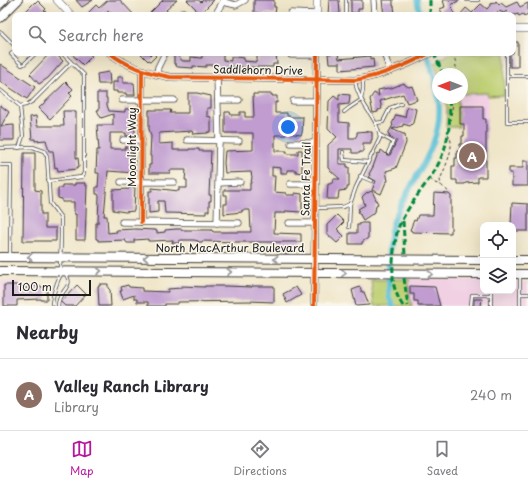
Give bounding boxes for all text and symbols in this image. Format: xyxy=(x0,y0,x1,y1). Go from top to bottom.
search box xyxy=(12,12,516,56)
icon: search xyxy=(26,23,48,45)
text: Search here xyxy=(58,23,144,46)
street label: Saddlehorn Drive xyxy=(213,60,303,79)
north arrow xyxy=(432,68,468,104)
street label: Moonlight Way xyxy=(123,107,140,187)
your location xyxy=(278,117,298,137)
pin: A xyxy=(459,141,485,171)
street label: Santa Fe Trail xyxy=(296,142,315,216)
map controls xyxy=(480,222,516,294)
button: locate xyxy=(480,222,516,258)
street label: North MacArthur Boulevard xyxy=(155,239,305,256)
one-way arrow xyxy=(27,253,33,261)
one-way arrow xyxy=(143,254,149,262)
one-way arrow xyxy=(273,255,279,263)
button: layers xyxy=(480,258,516,294)
one-way arrow xyxy=(96,267,102,275)
one-way arrow xyxy=(226,268,232,276)
one-way arrow xyxy=(341,269,347,277)
one-way arrow xyxy=(427,270,433,278)
scale bar xyxy=(12,278,91,297)
text: 100 m xyxy=(18,278,52,295)
text: Nearby xyxy=(16,319,78,345)
text: Valley Ranch Library xyxy=(54,374,209,397)
text: A xyxy=(24,385,34,404)
text: 240 m xyxy=(470,385,512,404)
text: Library xyxy=(54,397,99,416)
tab: Map xyxy=(70,438,93,479)
tab: Directions xyxy=(233,438,287,479)
tab: Saved xyxy=(427,438,458,479)

